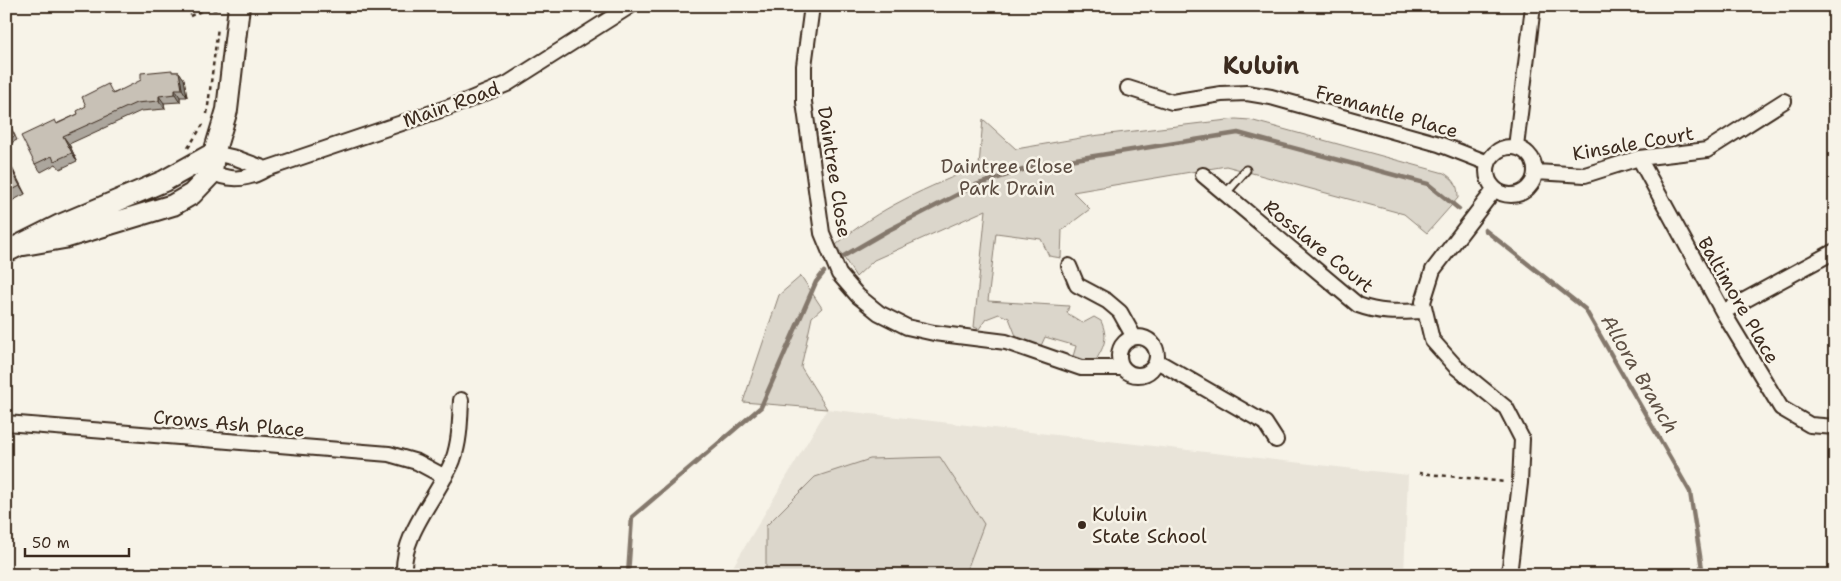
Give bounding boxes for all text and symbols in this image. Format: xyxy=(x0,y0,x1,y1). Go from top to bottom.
district label: Kuluin xyxy=(1223,50,1299,82)
street label: Main Road xyxy=(399,75,503,133)
street label: Fremantle Place xyxy=(1313,79,1461,144)
street label: Daintree Close xyxy=(812,105,857,239)
street label: Kinsale Court xyxy=(1571,121,1696,166)
park label: Daintree Close Park Drain xyxy=(941,154,1073,201)
street label: Rosslare Court xyxy=(1259,194,1379,298)
street label: Baltimore Place xyxy=(1692,232,1785,368)
water label: Allora Branch xyxy=(1595,310,1685,438)
street label: Crows Ash Place xyxy=(152,404,306,443)
place label: Kuluin State School xyxy=(1092,502,1207,549)
marker: Kuluin State School xyxy=(1076,519,1088,531)
scale bar xyxy=(25,526,129,558)
text: 50 m xyxy=(32,533,70,553)

